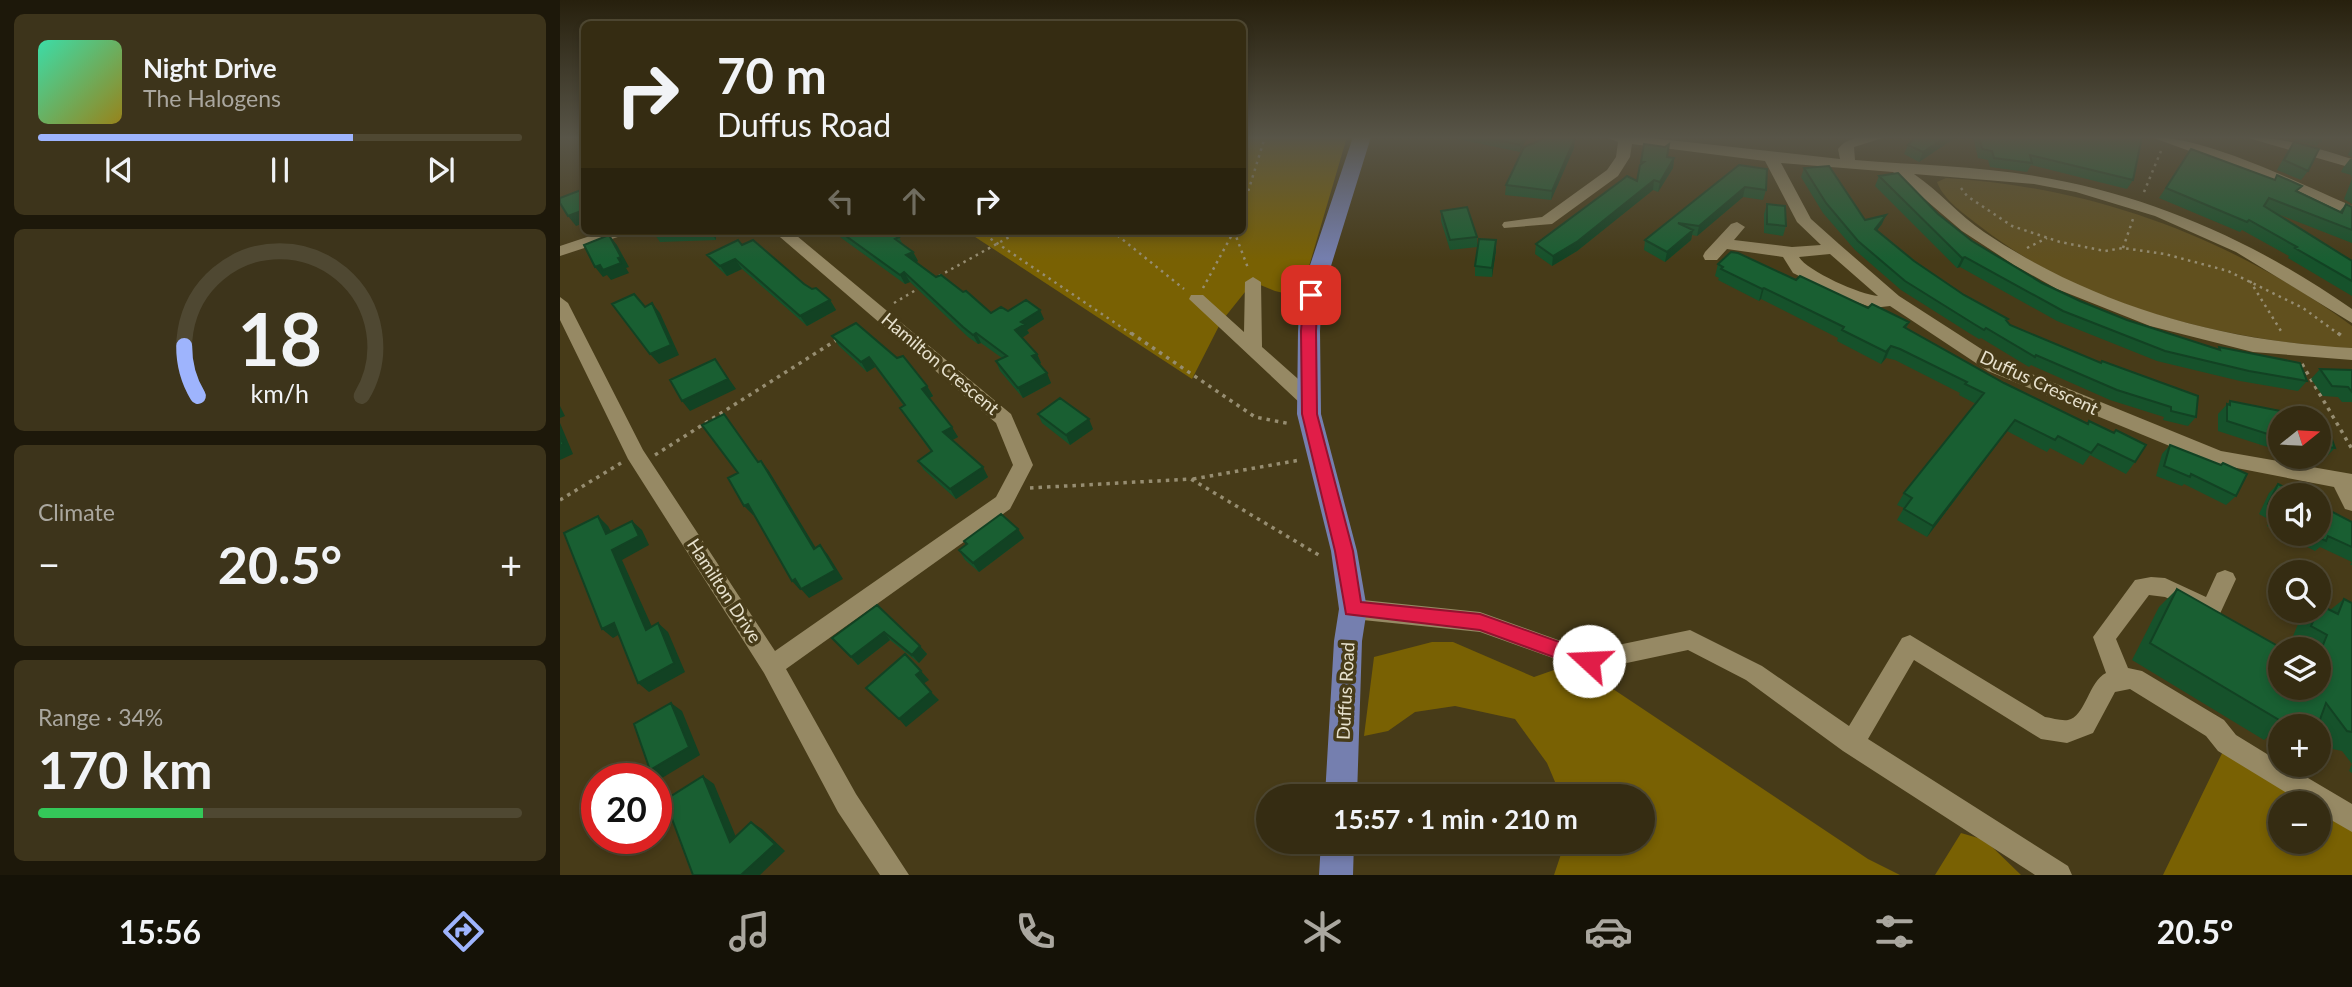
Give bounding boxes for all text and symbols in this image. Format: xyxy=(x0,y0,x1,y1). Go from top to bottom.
text: 70 m xyxy=(717,46,827,104)
icon: right xyxy=(602,49,693,140)
text: Night Drive xyxy=(143,52,277,84)
text: The Halogens xyxy=(143,84,281,112)
text: Duffus Road xyxy=(717,105,891,144)
icon: previous xyxy=(100,151,138,189)
icon: pause xyxy=(261,151,299,189)
icon: next xyxy=(422,151,460,189)
icon: left xyxy=(822,182,860,220)
icon: ahead xyxy=(895,182,933,220)
icon: right xyxy=(968,182,1006,220)
pin xyxy=(1281,265,1341,325)
icon: arrive xyxy=(1292,276,1330,314)
text: 18 xyxy=(238,294,322,382)
street label: Hamilton Crescent xyxy=(877,308,1004,419)
street label: Duffus Crescent xyxy=(1977,345,2102,419)
text: km/h xyxy=(251,378,309,408)
north arrow xyxy=(2268,406,2331,469)
map controls xyxy=(2268,406,2331,854)
button: sound xyxy=(2268,483,2331,546)
text: Climate xyxy=(38,498,115,526)
text: 20.5° xyxy=(218,533,342,595)
street label: Hamilton Drive xyxy=(683,534,767,647)
text: − xyxy=(38,541,60,587)
text: + xyxy=(500,541,522,587)
button: search xyxy=(2268,560,2331,623)
position arrow xyxy=(1552,624,1626,698)
button: layers xyxy=(2268,637,2331,700)
street label: Duffus Road xyxy=(1331,641,1359,740)
text: Range · 34% xyxy=(38,703,163,731)
button: + xyxy=(2268,714,2331,777)
text: 170 km xyxy=(38,738,212,800)
speed limit sign: 20 xyxy=(581,763,672,854)
button: − xyxy=(2268,791,2331,854)
text: 15:57 · 1 min · 210 m xyxy=(1333,803,1578,835)
icon: directions xyxy=(439,907,488,956)
icon: music xyxy=(725,907,774,956)
icon: phone xyxy=(1011,907,1060,956)
icon: climate xyxy=(1298,907,1347,956)
icon: car xyxy=(1584,907,1633,956)
icon: filters xyxy=(1870,907,1919,956)
text: 15:56 xyxy=(119,912,201,951)
text: 20.5° xyxy=(2157,912,2233,951)

